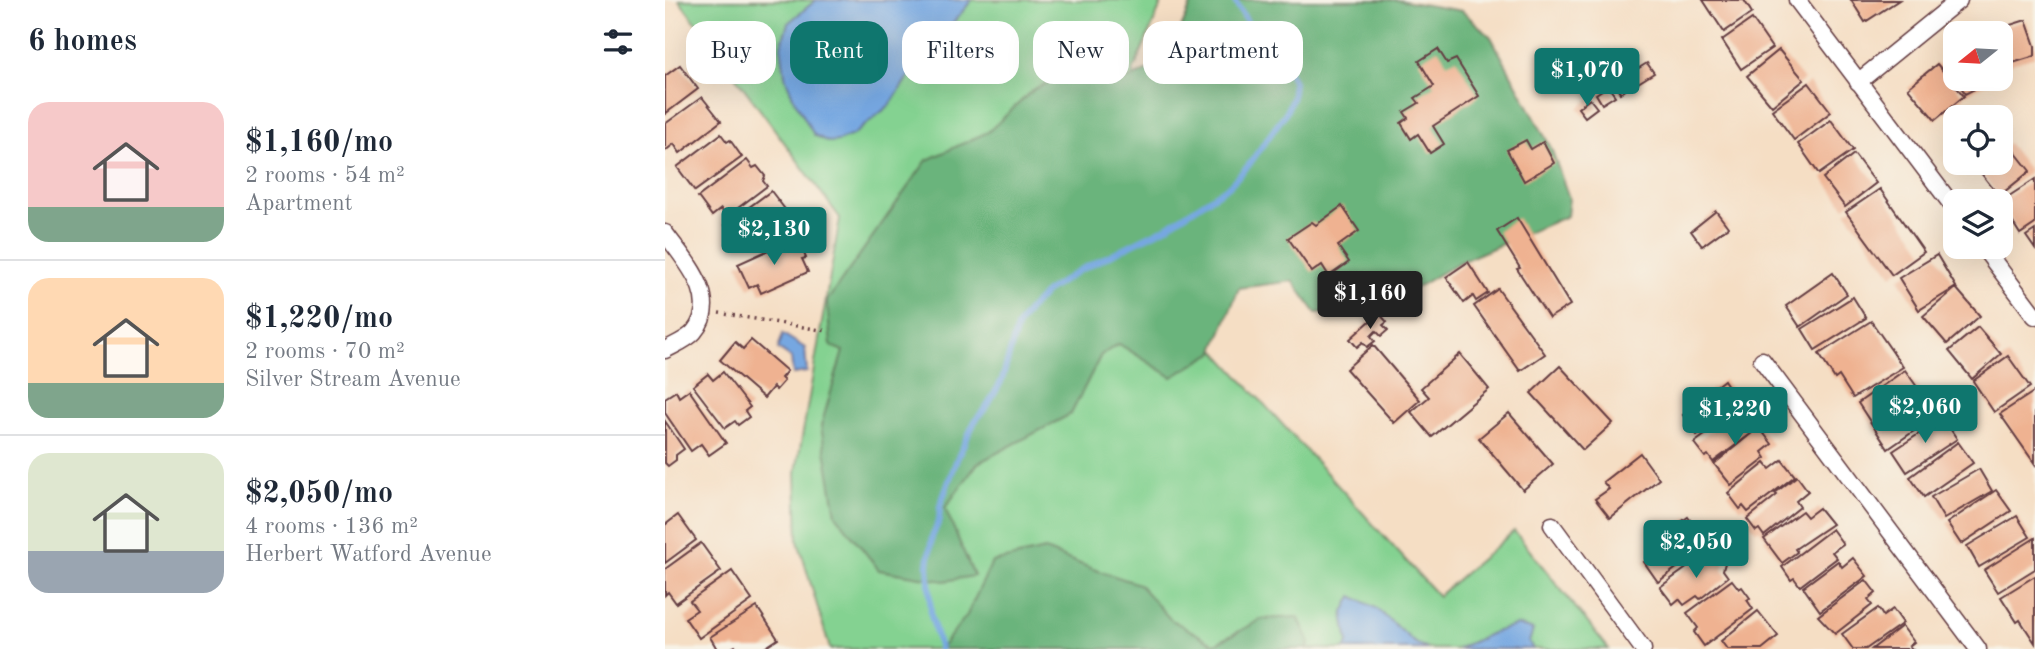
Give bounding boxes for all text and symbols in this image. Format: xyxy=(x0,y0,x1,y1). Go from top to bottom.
chip: Buy xyxy=(686,21,776,84)
chip: Rent xyxy=(790,21,888,84)
chip: Filters xyxy=(902,21,1019,84)
chip: New xyxy=(1033,21,1129,84)
chip: Apartment xyxy=(1143,21,1303,84)
north arrow xyxy=(1943,21,2013,91)
map controls xyxy=(1943,21,2013,259)
icon: filters xyxy=(599,23,637,61)
text: 6 homes xyxy=(28,27,137,57)
pin: $1,070 xyxy=(1530,48,1644,108)
text: $1,070 xyxy=(1550,59,1624,82)
button: locate xyxy=(1943,105,2013,175)
text: $1,160/mo xyxy=(245,128,393,158)
icon: home xyxy=(84,130,168,214)
text: 2 rooms · 54 m² xyxy=(245,164,405,187)
button: layers xyxy=(1943,189,2013,259)
text: Apartment xyxy=(245,192,353,215)
pin: $2,130 xyxy=(717,208,831,267)
text: $2,130 xyxy=(737,218,811,241)
pin: $1,160 xyxy=(1313,272,1427,331)
text: $1,160 xyxy=(1333,282,1407,305)
text: $1,220/mo xyxy=(245,304,393,334)
icon: home xyxy=(84,306,168,390)
text: 2 rooms · 70 m² xyxy=(245,340,405,363)
text: Silver Stream Avenue xyxy=(245,368,461,391)
pin: $2,060 xyxy=(1868,386,1982,445)
pin: $1,220 xyxy=(1678,388,1792,447)
text: $2,060 xyxy=(1888,396,1962,419)
text: $1,220 xyxy=(1698,398,1772,421)
text: $2,050/mo xyxy=(245,479,393,509)
icon: home xyxy=(84,481,168,565)
text: 4 rooms · 136 m² xyxy=(245,515,418,538)
pin: $2,050 xyxy=(1639,520,1753,580)
text: $2,050 xyxy=(1659,531,1733,554)
text: Herbert Watford Avenue xyxy=(245,543,491,566)

